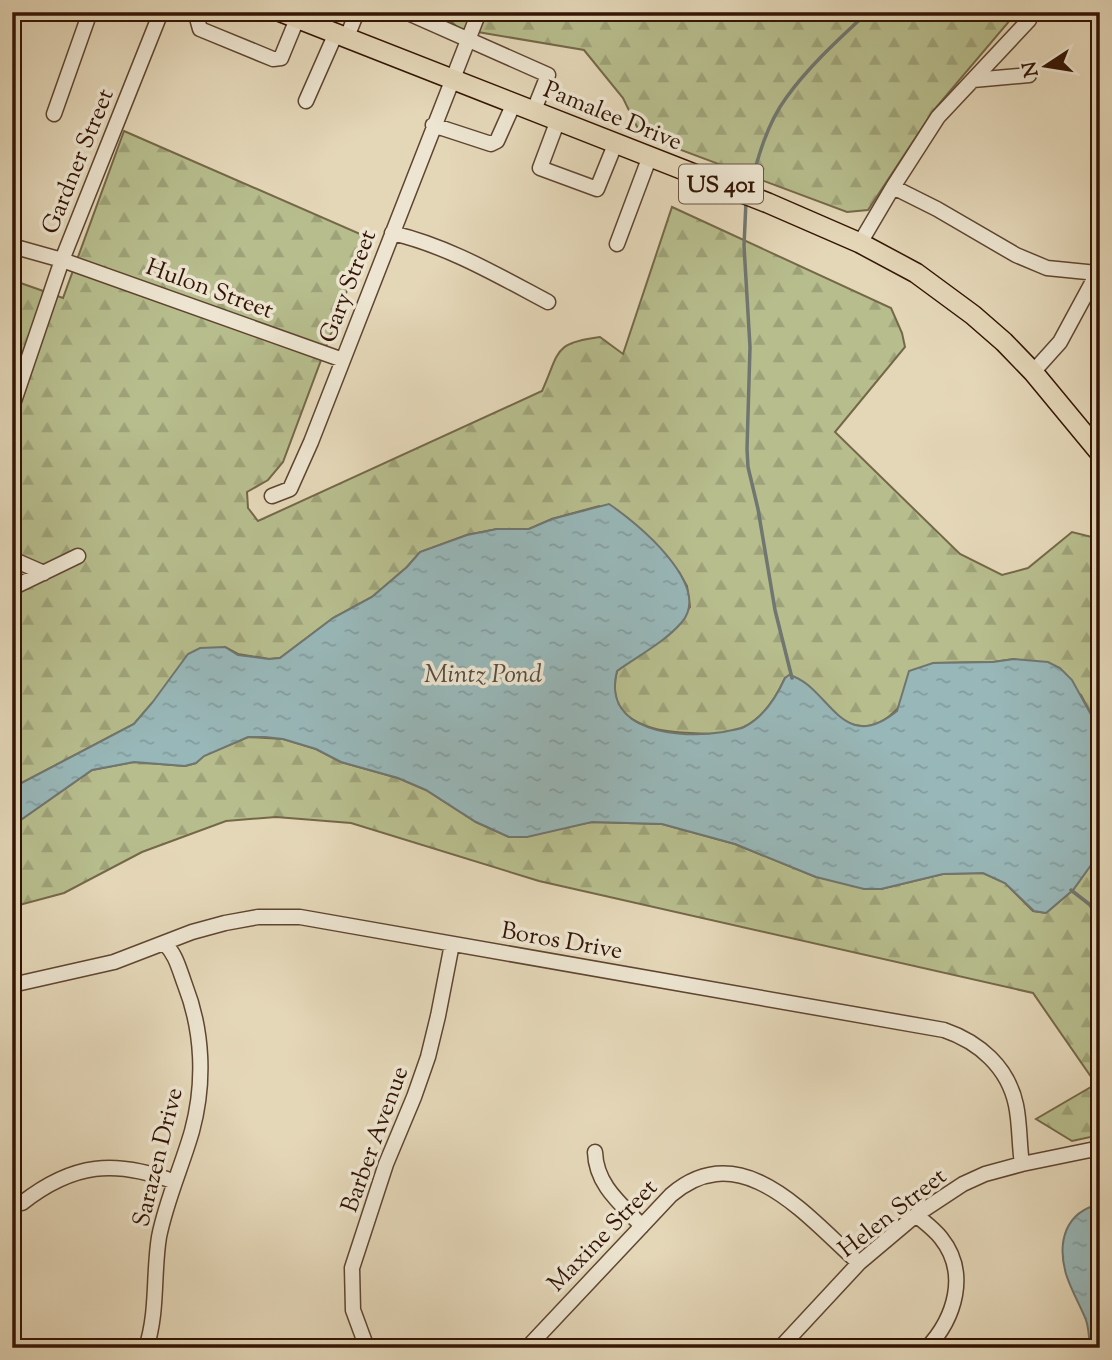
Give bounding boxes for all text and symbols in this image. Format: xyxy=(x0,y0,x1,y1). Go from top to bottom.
north arrow xyxy=(1010,32,1080,102)
text: N xyxy=(1017,59,1047,79)
street label: Pamalee Drive xyxy=(538,74,687,160)
street label: Gardner Street xyxy=(34,84,123,240)
road number: US 401 xyxy=(679,164,763,204)
street label: Gary Street xyxy=(312,225,386,348)
street label: Hulon Street xyxy=(141,251,278,329)
water label: Mintz Pond xyxy=(424,657,542,694)
street label: Boros Drive xyxy=(498,915,625,969)
street label: Barber Avenue xyxy=(334,1062,418,1217)
street label: Sarazen Drive xyxy=(125,1084,193,1231)
street label: Helen Street xyxy=(832,1160,955,1267)
street label: Maxine Street xyxy=(541,1172,666,1300)

